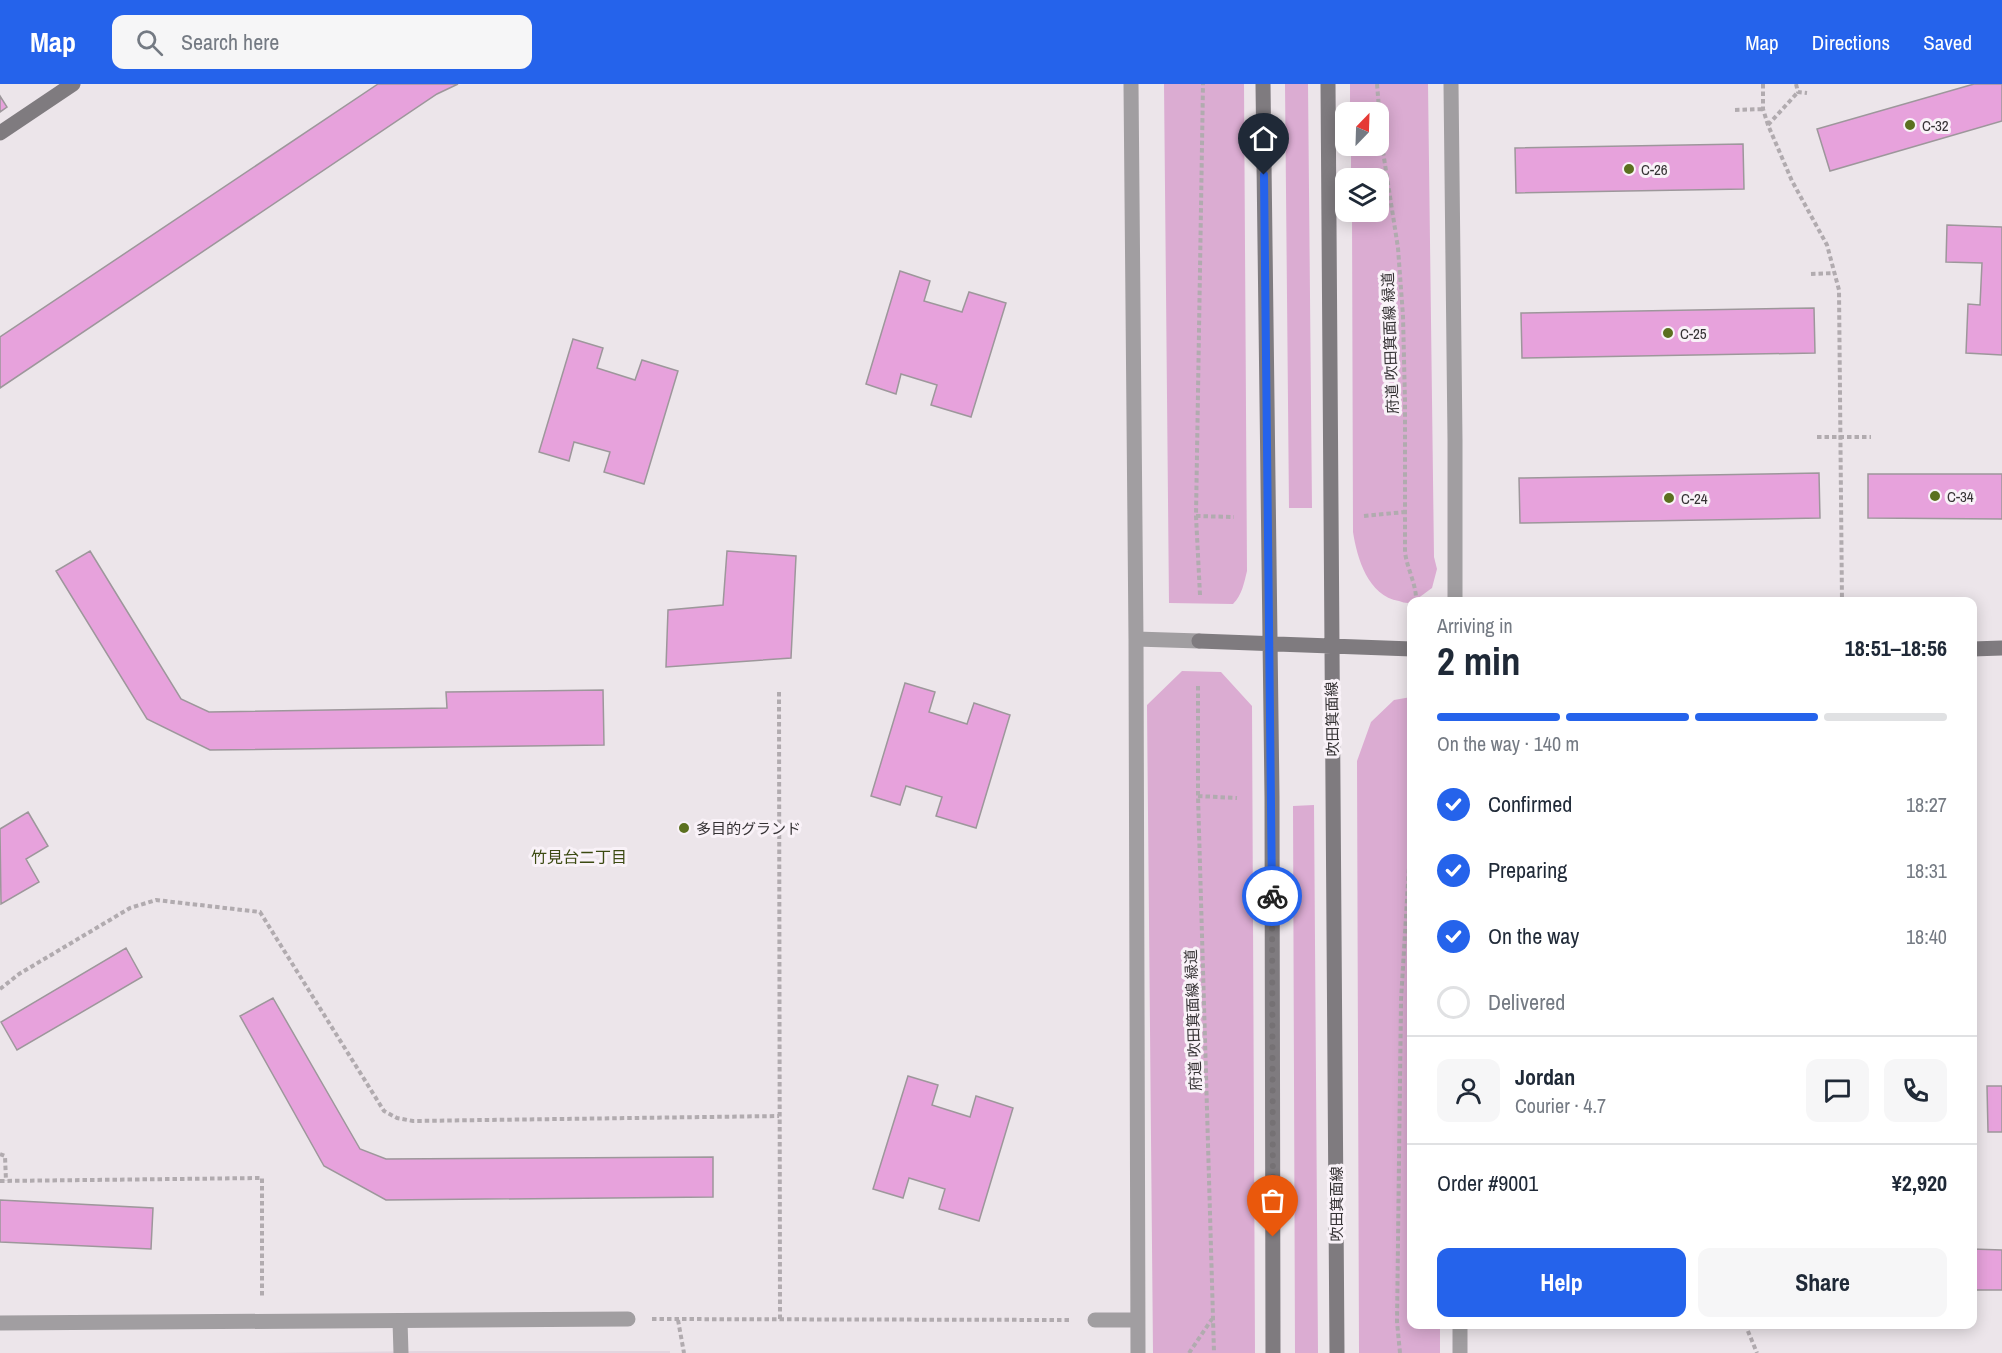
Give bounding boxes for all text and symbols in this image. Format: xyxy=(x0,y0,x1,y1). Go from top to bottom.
search box xyxy=(112,15,532,69)
text: Map xyxy=(30,23,76,61)
icon: search xyxy=(133,26,166,59)
text: Search here xyxy=(181,27,279,57)
text: Map xyxy=(1745,28,1779,57)
text: Directions xyxy=(1812,28,1890,57)
text: Saved xyxy=(1923,28,1972,57)
north arrow xyxy=(1335,102,1389,156)
map controls xyxy=(1335,102,1389,222)
pin xyxy=(1238,113,1289,175)
place label: C-32 xyxy=(1922,115,1949,136)
marker: C-32 xyxy=(1903,118,1917,132)
icon: home xyxy=(1247,122,1280,155)
place label: C-26 xyxy=(1641,159,1668,180)
marker: C-26 xyxy=(1622,162,1636,176)
button: layers xyxy=(1335,168,1389,222)
street label: 府道 吹田箕面線 緑道 xyxy=(1377,272,1403,414)
place label: C-25 xyxy=(1680,323,1707,344)
marker: C-25 xyxy=(1661,326,1675,340)
place label: C-34 xyxy=(1947,486,1974,507)
place label: C-24 xyxy=(1681,488,1708,509)
marker: C-34 xyxy=(1928,489,1942,503)
marker: C-24 xyxy=(1662,491,1676,505)
text: Arriving in xyxy=(1437,612,1513,639)
text: 18:51–18:56 xyxy=(1845,633,1947,663)
text: 2 min xyxy=(1437,635,1521,687)
street label: 吹田箕面線 xyxy=(1321,681,1343,757)
text: On the way · 140 m xyxy=(1437,730,1579,757)
icon: check xyxy=(1437,788,1470,821)
text: Confirmed xyxy=(1488,789,1572,819)
text: 18:27 xyxy=(1906,791,1947,818)
place label: 多目的グランド xyxy=(696,818,801,839)
marker: 多目的グランド xyxy=(677,821,691,835)
district label: 竹見台二丁目 xyxy=(531,846,627,868)
icon: check xyxy=(1437,854,1470,887)
text: Preparing xyxy=(1488,855,1567,885)
text: 18:31 xyxy=(1906,857,1947,884)
courier xyxy=(1242,866,1302,926)
icon: bike xyxy=(1256,880,1289,913)
icon: check xyxy=(1437,920,1470,953)
text: On the way xyxy=(1488,921,1579,951)
text: 18:40 xyxy=(1906,923,1947,950)
street label: 府道 吹田箕面線 緑道 xyxy=(1180,949,1206,1091)
text: Delivered xyxy=(1488,987,1565,1017)
button: person xyxy=(1437,1059,1500,1122)
button: chat xyxy=(1806,1059,1869,1122)
button: phone xyxy=(1884,1059,1947,1122)
text: Jordan xyxy=(1515,1062,1575,1092)
text: Courier · 4.7 xyxy=(1515,1092,1606,1119)
street label: 吹田箕面線 xyxy=(1326,1166,1347,1242)
text: Order #9001 xyxy=(1437,1168,1538,1198)
text: ¥2,920 xyxy=(1892,1168,1947,1198)
pin xyxy=(1247,1175,1298,1237)
icon: bag xyxy=(1256,1184,1289,1217)
button: Help xyxy=(1437,1248,1686,1317)
button: Share xyxy=(1698,1248,1947,1317)

